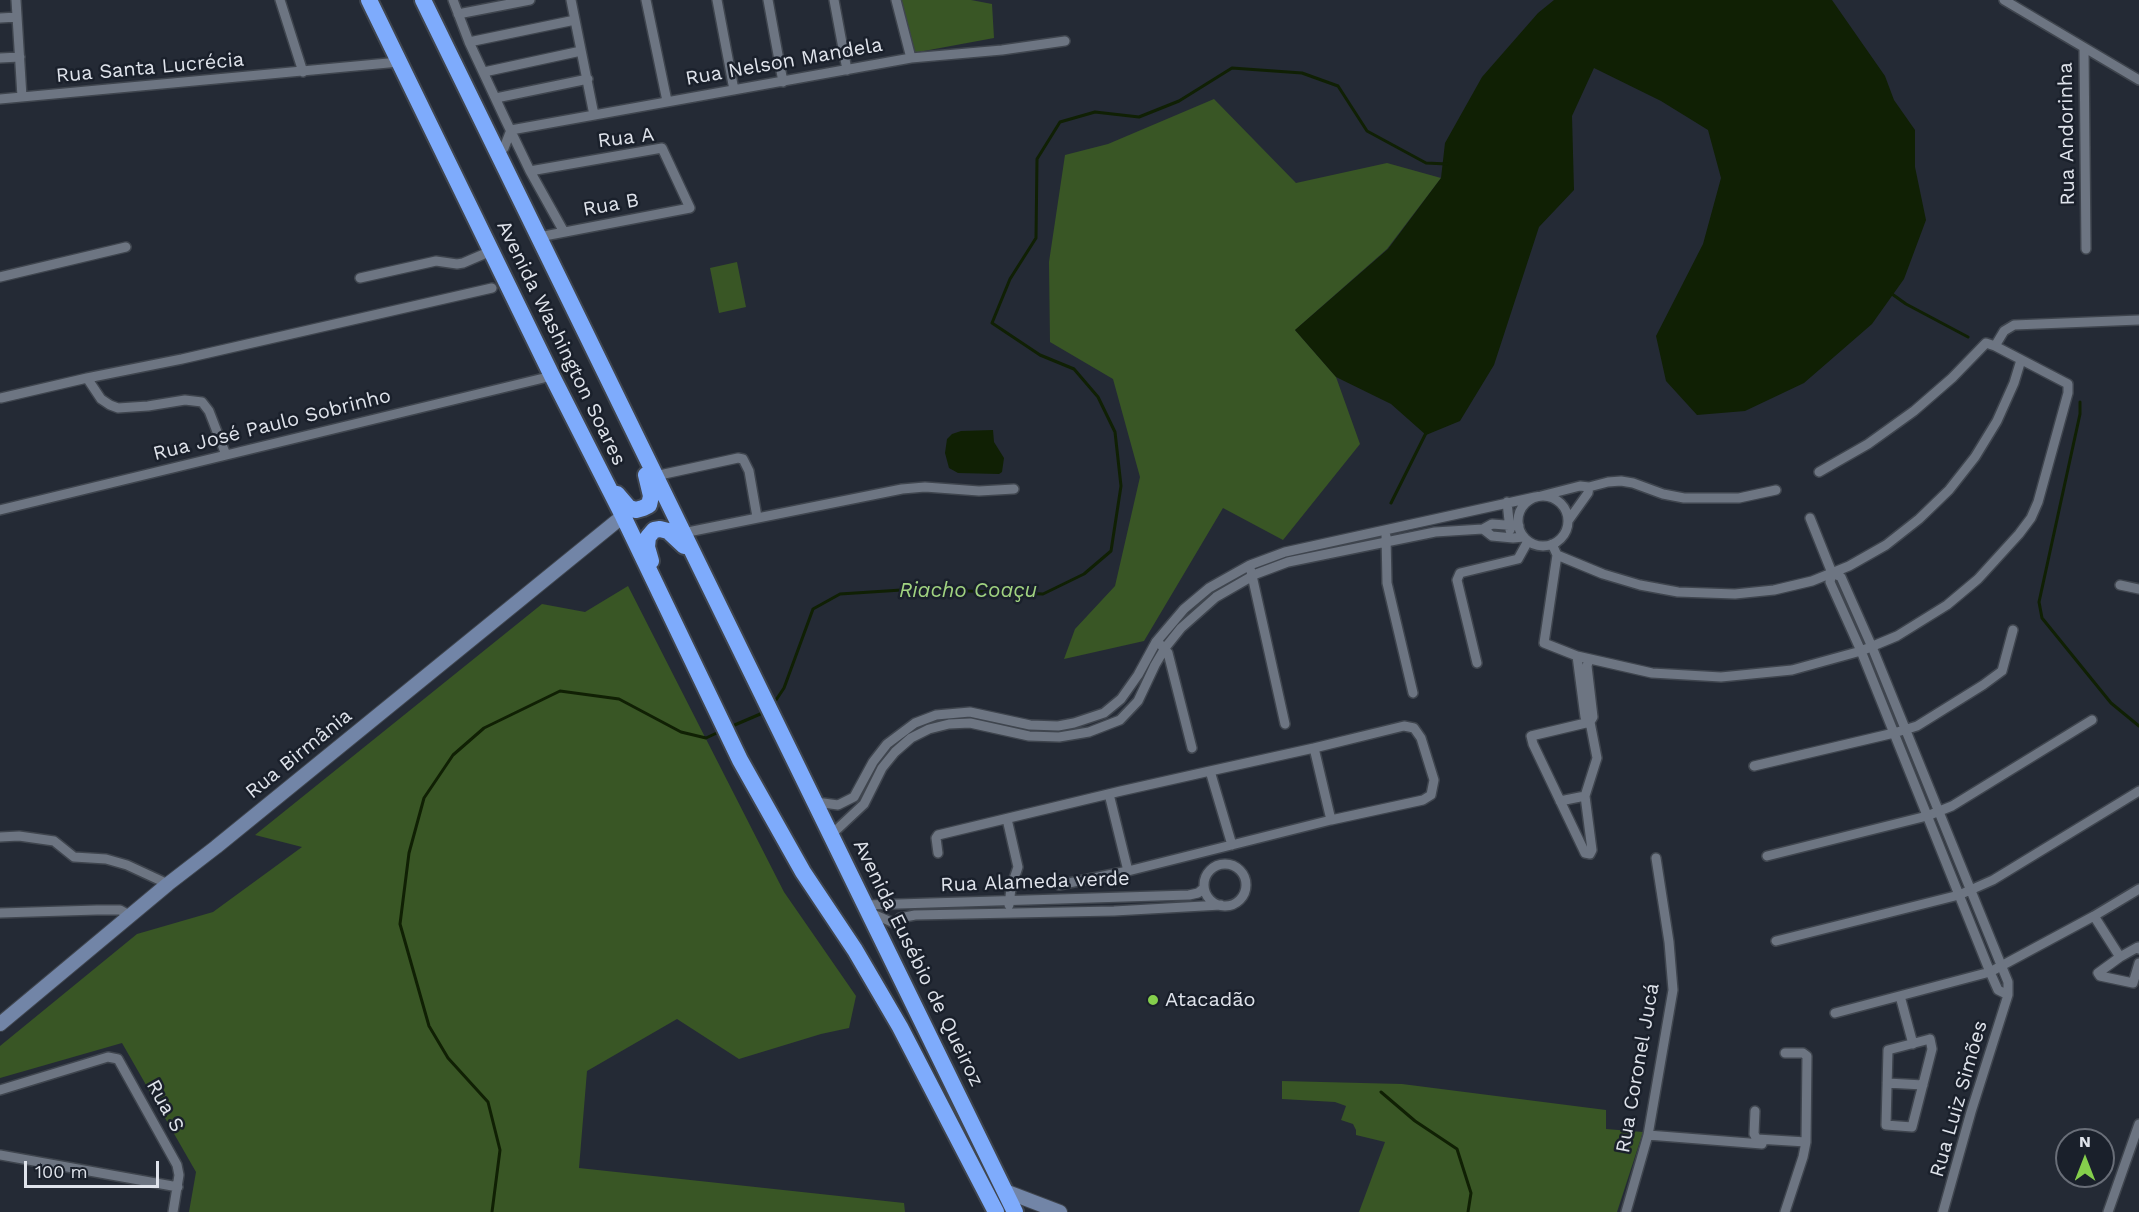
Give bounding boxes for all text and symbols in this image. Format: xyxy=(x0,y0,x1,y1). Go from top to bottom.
street label: Rua Nelson Mandela xyxy=(684,33,884,91)
street label: Rua Santa Lucrécia xyxy=(55,48,245,88)
street label: Rua Andorinha xyxy=(2054,62,2080,206)
street label: Rua A xyxy=(596,123,656,153)
street label: Rua B xyxy=(581,188,641,222)
street label: Avenida Washington Soares xyxy=(491,217,631,469)
street label: Rua José Paulo Sobrinho xyxy=(151,384,393,466)
water label: Riacho Coaçu xyxy=(899,578,1037,604)
street label: Rua Birmânia xyxy=(241,704,357,804)
street label: Avenida Eusébio de Queiroz xyxy=(848,836,988,1090)
street label: Rua Alameda verde xyxy=(940,867,1130,897)
street label: Rua Coronel Jucá xyxy=(1611,981,1665,1155)
place label: Atacadão xyxy=(1165,988,1256,1012)
marker: Atacadão xyxy=(1146,993,1160,1007)
street label: Rua Luiz Simões xyxy=(1925,1018,1993,1180)
street label: Rua S xyxy=(141,1076,189,1136)
north arrow xyxy=(2055,1128,2115,1188)
text: N xyxy=(2079,1132,2091,1151)
scale bar xyxy=(27,1149,162,1187)
text: 100 m xyxy=(35,1161,88,1182)

